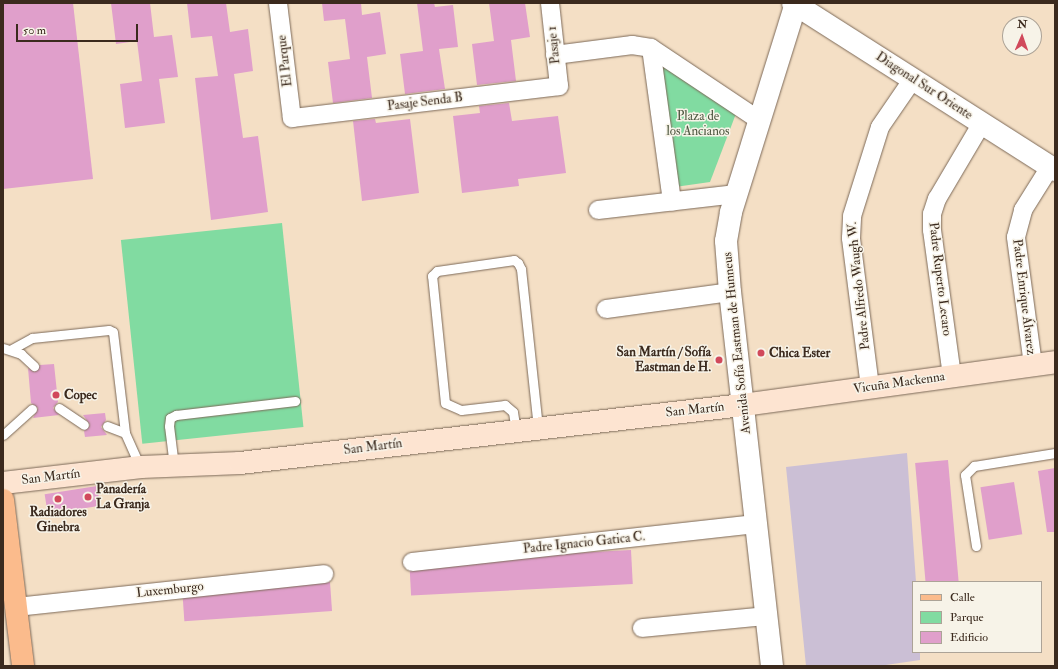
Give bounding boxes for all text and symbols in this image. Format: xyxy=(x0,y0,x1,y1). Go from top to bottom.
scale bar xyxy=(18,16,140,42)
north arrow xyxy=(1002,16,1042,56)
text: N xyxy=(1017,18,1028,31)
text: 50 m xyxy=(23,23,46,38)
street label: Pasaje 1 xyxy=(544,25,564,65)
street label: El Parque xyxy=(274,34,296,88)
street label: Diagonal Sur Oriente xyxy=(873,49,975,123)
street label: Pasaje Senda B xyxy=(386,90,464,114)
park label: Plaza de los Ancianos xyxy=(666,109,730,140)
street label: Padre Alfredo Waugh W. xyxy=(845,221,873,351)
street label: Padre Ruperto Lecaro xyxy=(925,221,955,337)
street label: Padre Enrique Álvarez xyxy=(1009,238,1039,356)
street label: Avenida Sofía Eastman de Hunneus xyxy=(720,251,754,435)
place label: San Martín / Sofía Eastman de H. xyxy=(617,345,711,376)
place label: Chica Ester xyxy=(769,345,830,361)
marker: Chica Ester xyxy=(756,348,766,358)
marker: San Martín / Sofía Eastman de H. xyxy=(714,355,724,365)
street label: Vicuña Mackenna xyxy=(852,369,946,397)
place label: Copec xyxy=(64,387,97,403)
marker: Copec xyxy=(51,390,61,400)
street label: San Martín xyxy=(665,399,725,421)
street label: San Martín xyxy=(343,436,403,458)
street label: San Martín xyxy=(21,466,81,488)
place label: Panadería La Granja xyxy=(96,482,150,513)
marker: Panadería La Granja xyxy=(83,492,93,502)
marker: Radiadores Ginebra xyxy=(53,494,63,504)
place label: Radiadores Ginebra xyxy=(29,505,87,536)
street label: Padre Ignacio Gatica C. xyxy=(522,529,646,557)
street label: Luxemburgo xyxy=(135,579,205,601)
legend xyxy=(912,581,1042,653)
text: Calle xyxy=(950,590,975,605)
text: Parque xyxy=(950,610,984,625)
text: Edificio xyxy=(950,630,988,645)

